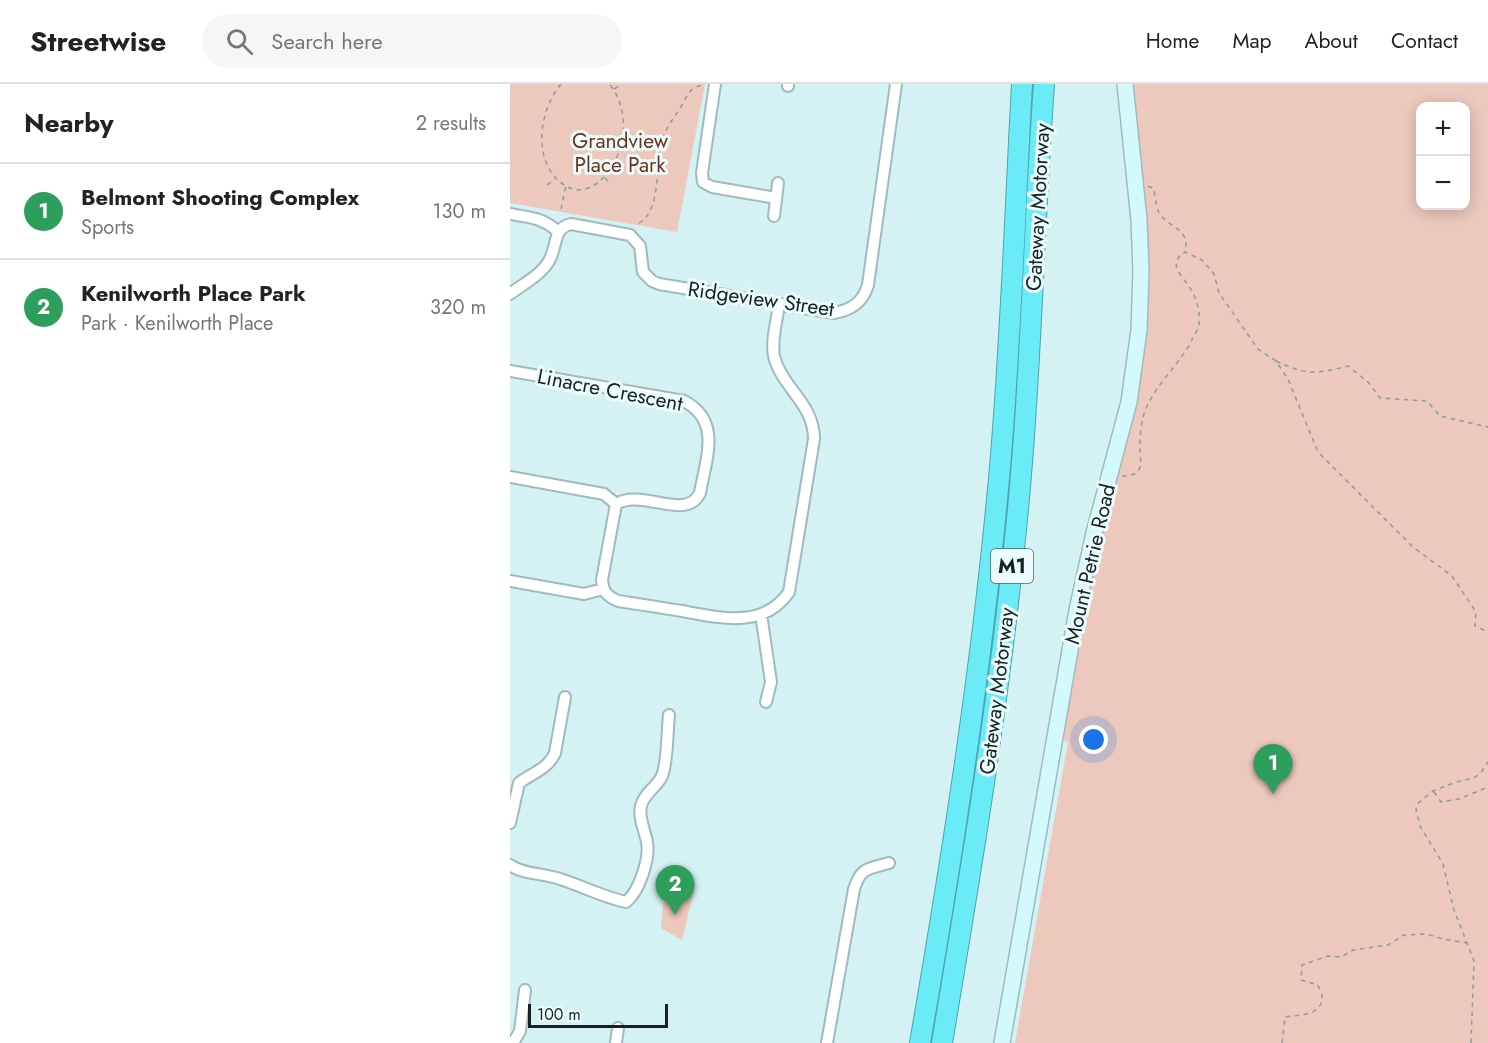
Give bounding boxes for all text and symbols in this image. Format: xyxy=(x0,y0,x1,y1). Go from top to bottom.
search box xyxy=(202,14,622,68)
text: Streetwise xyxy=(30,21,166,62)
icon: search xyxy=(223,25,256,58)
text: Search here xyxy=(271,25,383,57)
text: Home xyxy=(1146,26,1199,56)
text: Map xyxy=(1232,26,1272,56)
text: About xyxy=(1305,26,1358,56)
text: Contact xyxy=(1391,26,1458,56)
map controls xyxy=(1416,102,1470,210)
button: + xyxy=(1416,102,1470,156)
text: Nearby xyxy=(24,104,113,142)
text: 2 results xyxy=(416,109,486,138)
street label: Gateway Motorway xyxy=(1019,122,1057,292)
park label: Grandview Place Park xyxy=(572,126,669,180)
button: − xyxy=(1416,156,1470,210)
text: Belmont Shooting Complex xyxy=(81,181,359,213)
text: 1 xyxy=(38,197,49,226)
text: 130 m xyxy=(432,197,486,226)
text: Sports xyxy=(81,213,134,242)
street label: Ridgeview Street xyxy=(686,274,836,324)
text: Kenilworth Place Park xyxy=(81,277,306,309)
text: 2 xyxy=(37,293,50,322)
text: 320 m xyxy=(430,293,486,322)
text: Park · Kenilworth Place xyxy=(81,309,273,338)
street label: Linacre Crescent xyxy=(535,361,685,419)
street label: Mount Petrie Road xyxy=(1057,481,1123,647)
road number: M1 xyxy=(991,549,1033,583)
street label: Gateway Motorway xyxy=(972,605,1022,776)
your location xyxy=(1079,725,1108,754)
pin: 1 xyxy=(1254,744,1293,794)
pin: 2 xyxy=(656,866,694,915)
scale bar xyxy=(528,1001,668,1028)
text: 100 m xyxy=(537,1003,581,1026)

